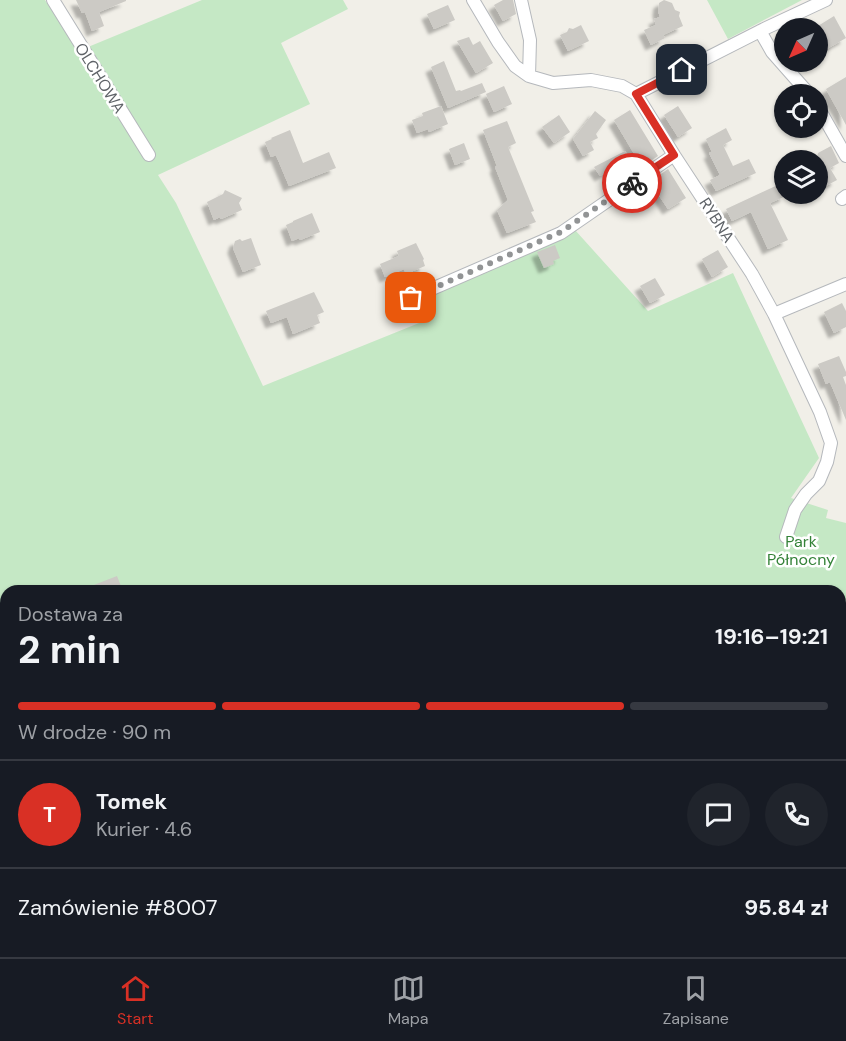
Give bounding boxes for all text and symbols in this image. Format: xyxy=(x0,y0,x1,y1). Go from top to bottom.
north arrow xyxy=(774,18,828,72)
map controls xyxy=(774,18,828,204)
street label: OLCHOWA xyxy=(70,39,130,117)
pin xyxy=(656,44,707,95)
icon: home xyxy=(665,53,698,86)
button: locate xyxy=(774,84,828,138)
button: layers xyxy=(774,150,828,204)
courier xyxy=(602,153,662,213)
icon: bike xyxy=(616,167,649,200)
street label: RYBNA xyxy=(695,193,740,247)
pin xyxy=(385,272,436,323)
icon: bag xyxy=(394,281,427,314)
park label: Park Północny xyxy=(767,531,835,570)
text: Dostawa za xyxy=(18,601,123,627)
text: 19:16–19:21 xyxy=(715,622,828,651)
text: 2 min xyxy=(18,624,121,675)
text: W drodze · 90 m xyxy=(18,719,171,745)
button: chat xyxy=(687,783,750,846)
button: phone xyxy=(765,783,828,846)
text: Tomek xyxy=(96,787,167,816)
text: T xyxy=(43,800,56,829)
text: Kurier · 4.6 xyxy=(96,816,192,842)
text: Zamówienie #8007 xyxy=(18,893,218,922)
text: 95.84 zł xyxy=(744,893,828,922)
tab: Start xyxy=(117,972,154,1029)
tab: Mapa xyxy=(388,972,429,1029)
tab: Zapisane xyxy=(663,972,729,1029)

